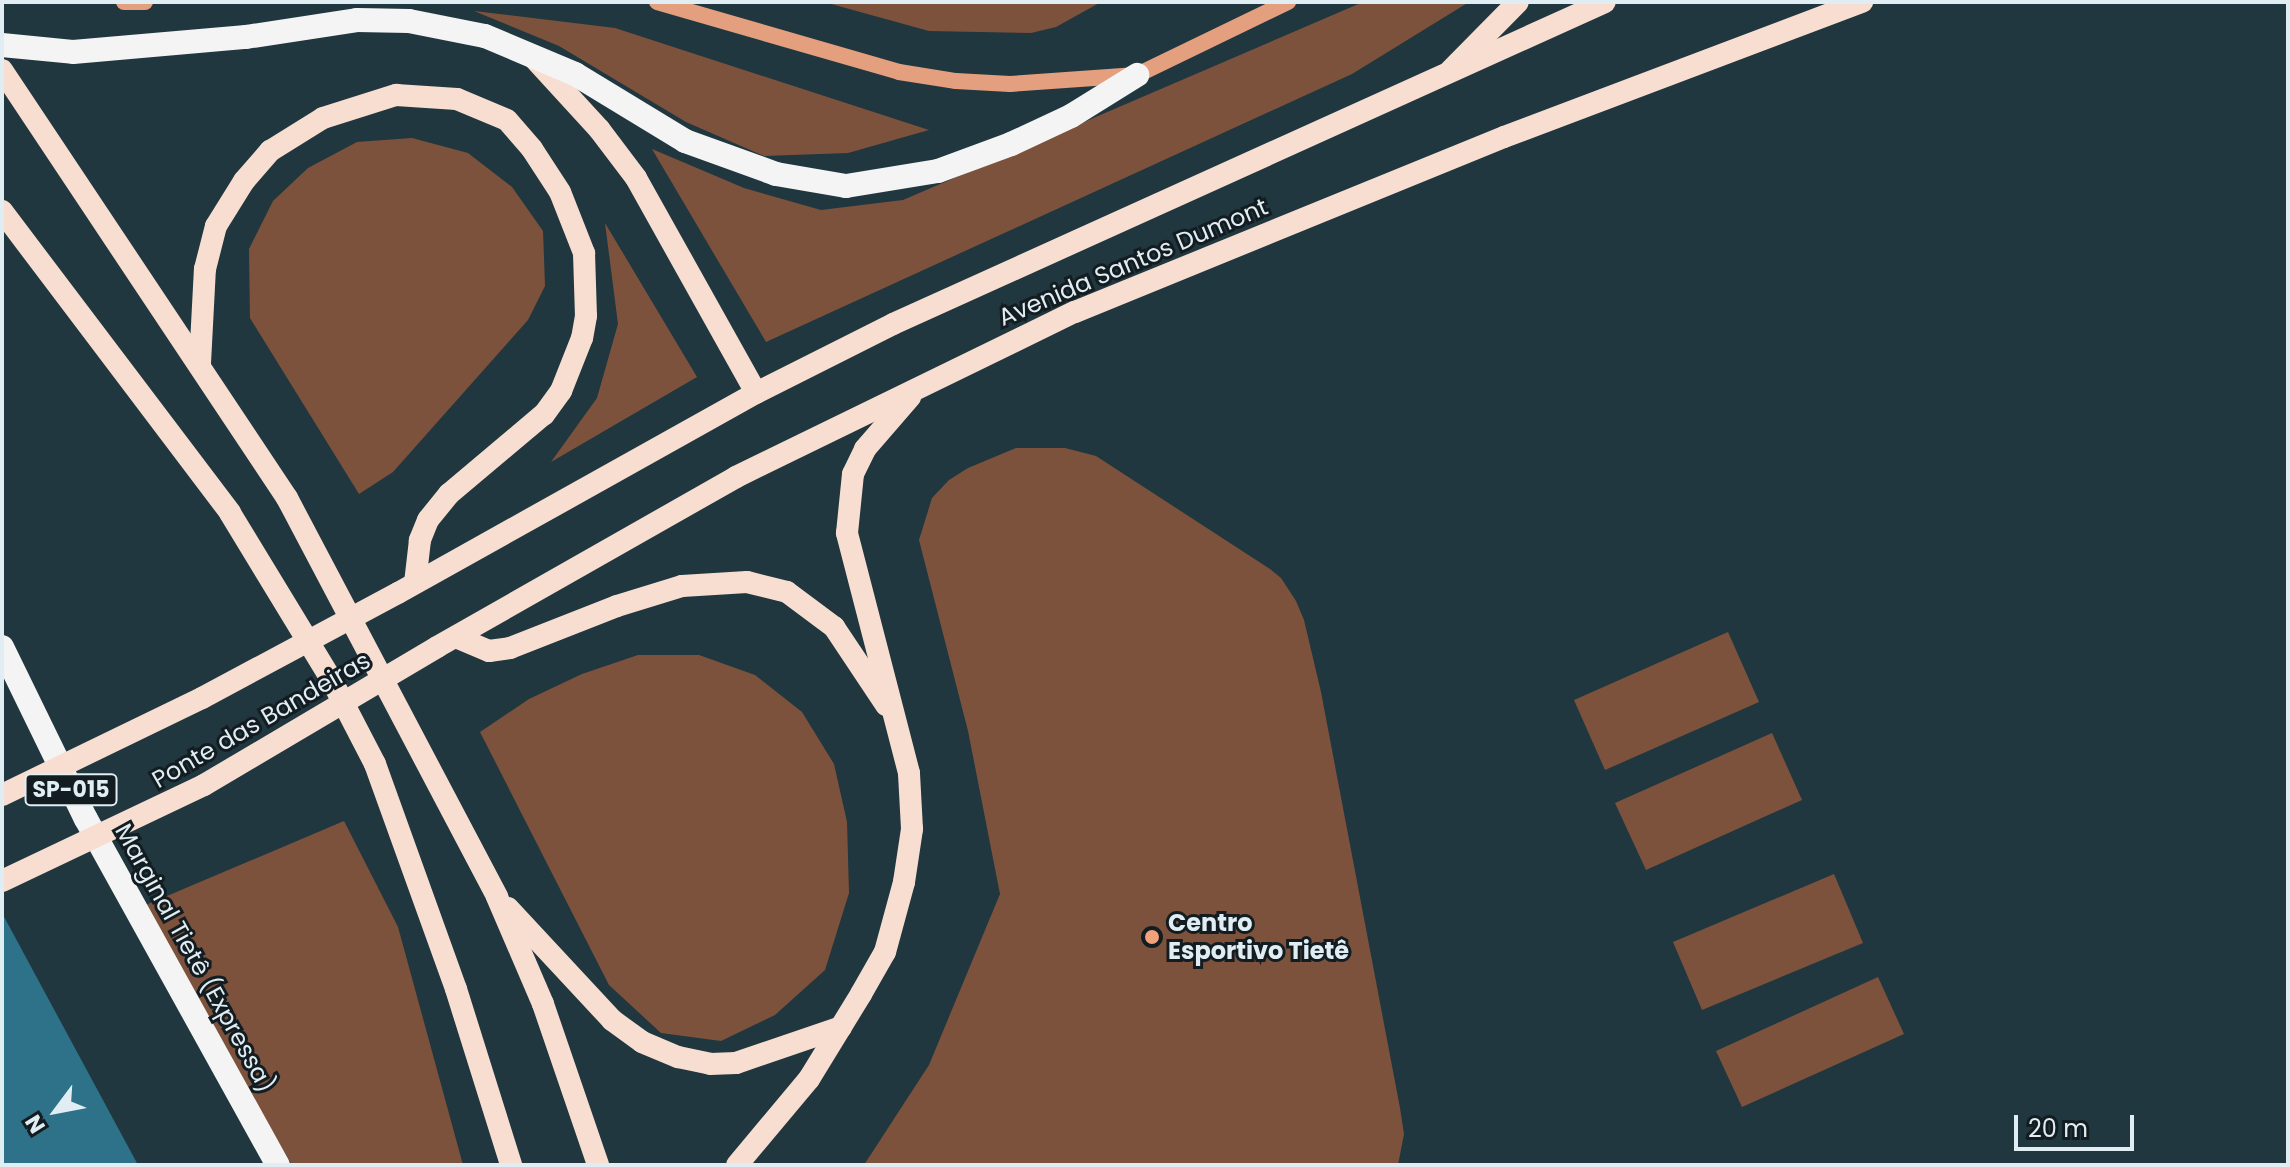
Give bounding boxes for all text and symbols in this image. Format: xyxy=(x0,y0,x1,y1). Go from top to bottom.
street label: Avenida Santos Dumont xyxy=(994,192,1272,332)
street label: Ponte das Bandeiras xyxy=(147,646,375,794)
road number: SP-015 xyxy=(23,772,119,808)
street label: Marginal Tietê (Expressa) xyxy=(109,819,281,1097)
place label: Centro Esportivo Tietê xyxy=(1168,909,1349,965)
marker: Centro Esportivo Tietê xyxy=(1143,928,1161,946)
north arrow xyxy=(16,1071,96,1151)
scale bar xyxy=(2018,1099,2138,1149)
text: N xyxy=(18,1109,53,1139)
text: 20 m xyxy=(2028,1112,2088,1145)

